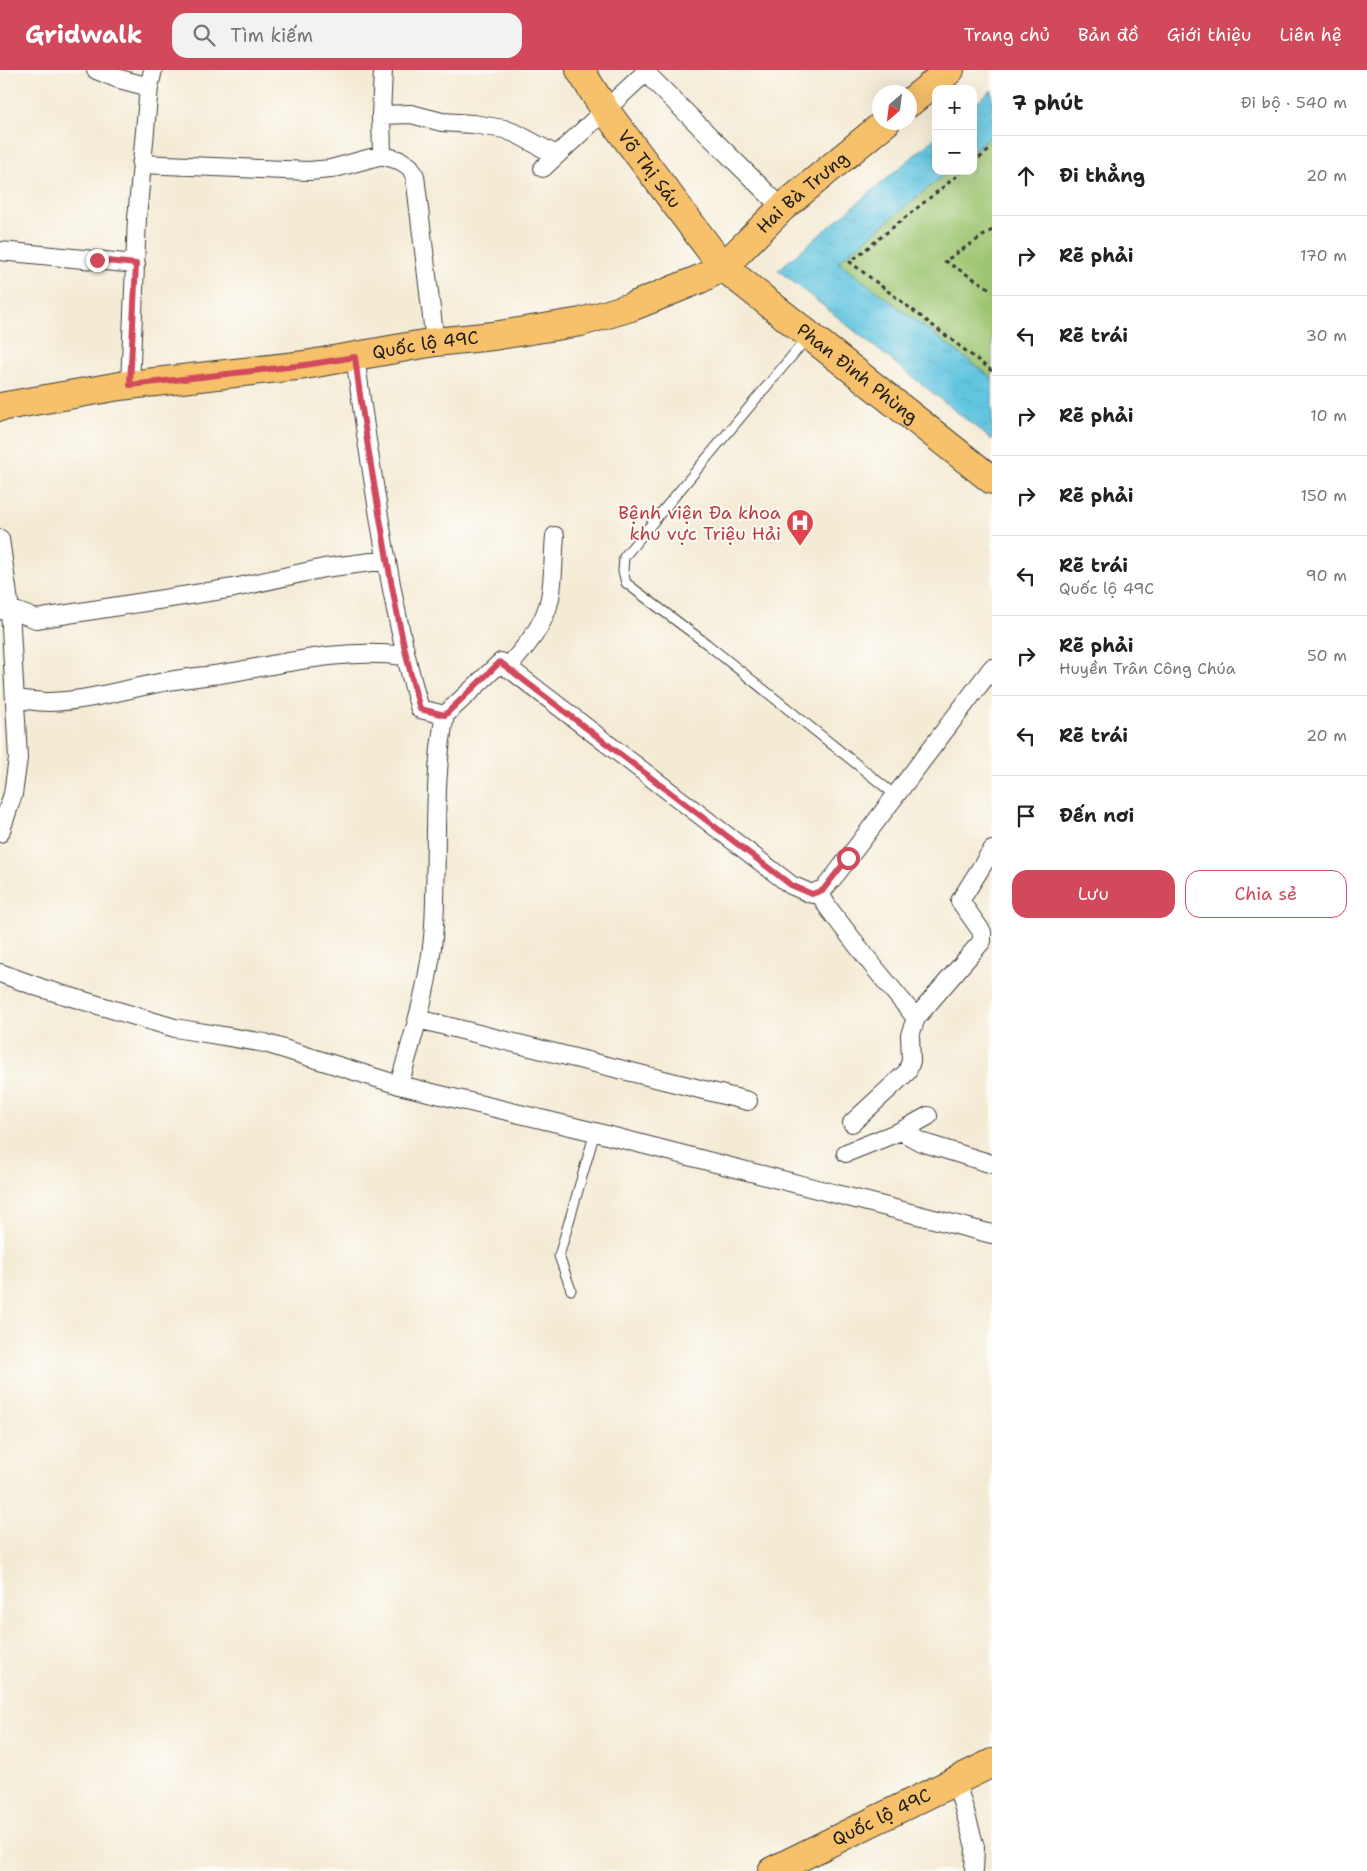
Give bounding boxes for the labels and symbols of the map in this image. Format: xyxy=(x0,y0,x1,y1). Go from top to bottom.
north arrow xyxy=(872,85,917,130)
street label: Võ Thị Sáu xyxy=(612,125,687,213)
street label: Hai Bà Trưng xyxy=(751,146,853,239)
route end xyxy=(86,249,109,272)
street label: Phan Đình Phùng xyxy=(792,318,923,429)
street label: Quốc lộ 49C xyxy=(370,326,480,365)
place label: Bệnh viện Đa khoa khu vực Triệu Hải xyxy=(618,501,781,546)
hospital icon: Bệnh viện Đa khoa khu vực Triệu Hải xyxy=(785,508,815,547)
route start xyxy=(837,847,860,870)
street label: Quốc lộ 49C xyxy=(828,1783,935,1852)

